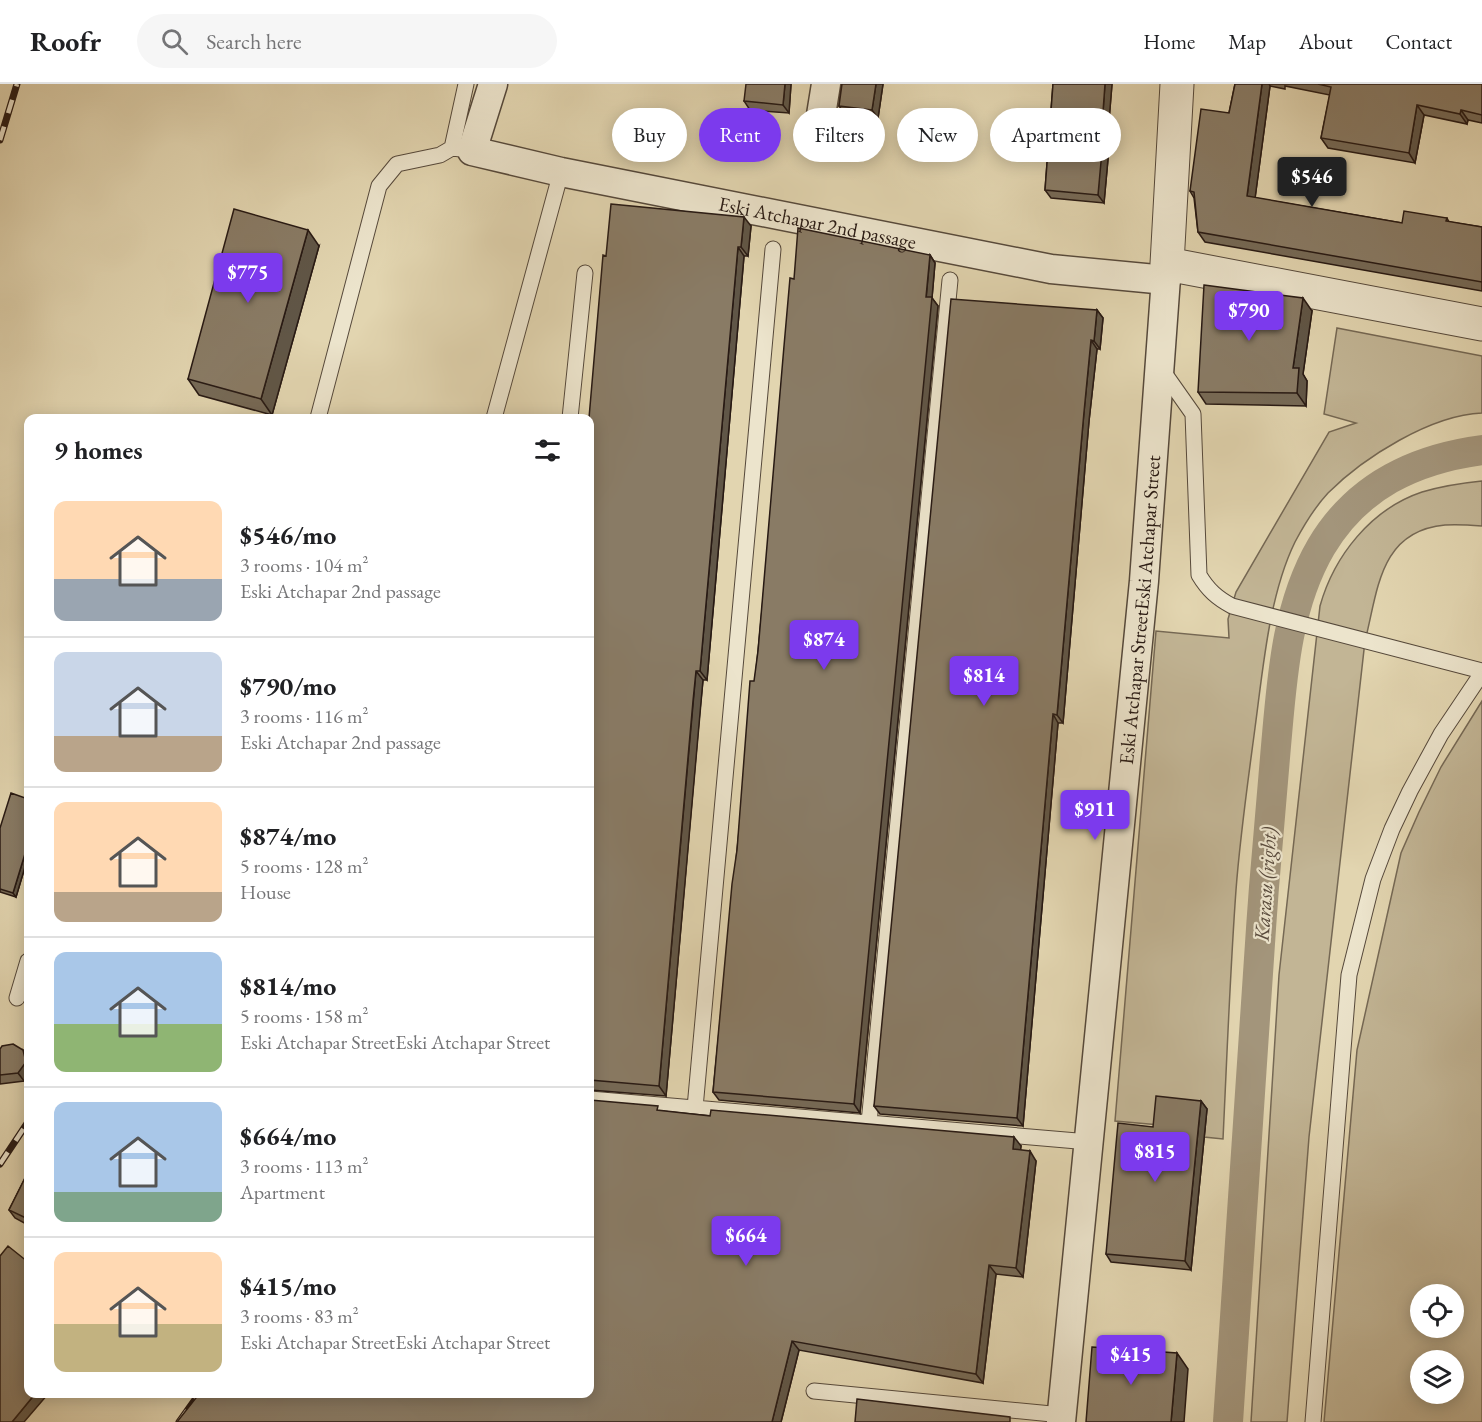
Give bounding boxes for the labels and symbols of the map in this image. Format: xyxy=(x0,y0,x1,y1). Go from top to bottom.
pin: $546 xyxy=(1276,157,1348,208)
street label: Eski Atchapar 2nd passage xyxy=(716,190,919,255)
pin: $775 xyxy=(212,253,284,304)
pin: $790 xyxy=(1213,291,1285,342)
street label: Eski Atchapar StreetEski Atchapar Street xyxy=(1113,454,1166,766)
pin: $874 xyxy=(788,620,860,671)
pin: $814 xyxy=(948,656,1020,707)
pin: $911 xyxy=(1059,790,1131,841)
water label: Karasu (right) xyxy=(1247,826,1282,943)
pin: $815 xyxy=(1119,1132,1191,1183)
pin: $664 xyxy=(710,1216,782,1267)
pin: $415 xyxy=(1095,1335,1167,1386)

